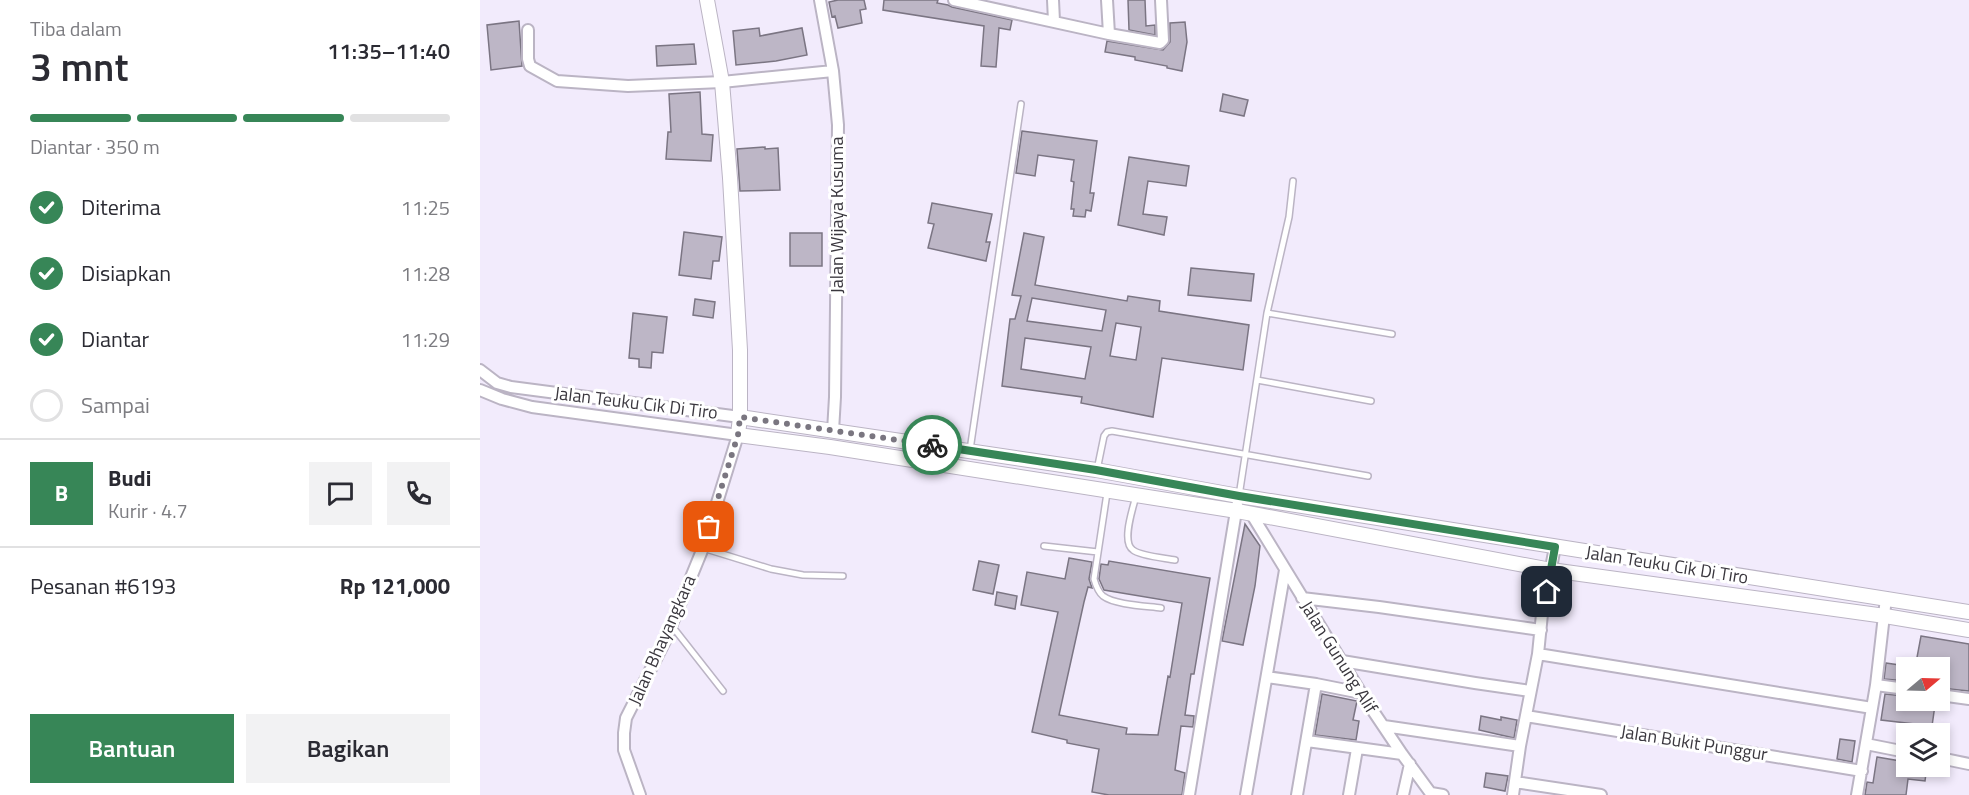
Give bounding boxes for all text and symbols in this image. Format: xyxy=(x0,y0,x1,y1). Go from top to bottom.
text: Tiba dalam xyxy=(30,13,122,44)
text: 11:35–11:40 xyxy=(327,34,450,68)
text: 3 mnt xyxy=(30,37,128,96)
text: Diantar · 350 m xyxy=(30,131,160,162)
street label: Jalan Wijaya Kusuma xyxy=(823,137,850,293)
text: Diterima xyxy=(81,190,161,224)
icon: check xyxy=(30,191,63,224)
text: 11:25 xyxy=(401,192,450,223)
text: Disiapkan xyxy=(81,256,171,290)
icon: check xyxy=(30,257,63,290)
text: 11:28 xyxy=(401,258,450,289)
text: Diantar xyxy=(81,322,149,356)
icon: check xyxy=(30,323,63,356)
text: 11:29 xyxy=(401,324,450,355)
street label: Jalan Teuku Cik Di Tiro xyxy=(553,379,719,426)
text: Sampai xyxy=(81,388,150,422)
courier xyxy=(902,415,962,475)
icon: bike xyxy=(916,429,949,462)
text: Budi xyxy=(108,461,151,495)
button: chat xyxy=(309,462,372,525)
button: phone xyxy=(387,462,450,525)
text: B xyxy=(55,476,68,510)
text: Kurir · 4.7 xyxy=(108,495,188,526)
pin xyxy=(683,501,734,552)
icon: bag xyxy=(692,510,725,543)
street label: Jalan Teuku Cik Di Tiro xyxy=(1584,538,1750,591)
pin xyxy=(1521,566,1572,617)
text: Pesanan #6193 xyxy=(30,569,176,603)
text: Rp 121,000 xyxy=(340,569,450,603)
street label: Jalan Bhayangkara xyxy=(621,570,702,709)
icon: home xyxy=(1530,575,1563,608)
street label: Jalan Gunung Alif xyxy=(1294,595,1385,718)
north arrow xyxy=(1896,657,1950,711)
map controls xyxy=(1896,657,1950,777)
button: Bantuan xyxy=(30,714,234,783)
button: Bagikan xyxy=(246,714,450,783)
street label: Jalan Bukit Punggur xyxy=(1619,718,1770,767)
button: layers xyxy=(1896,723,1950,777)

